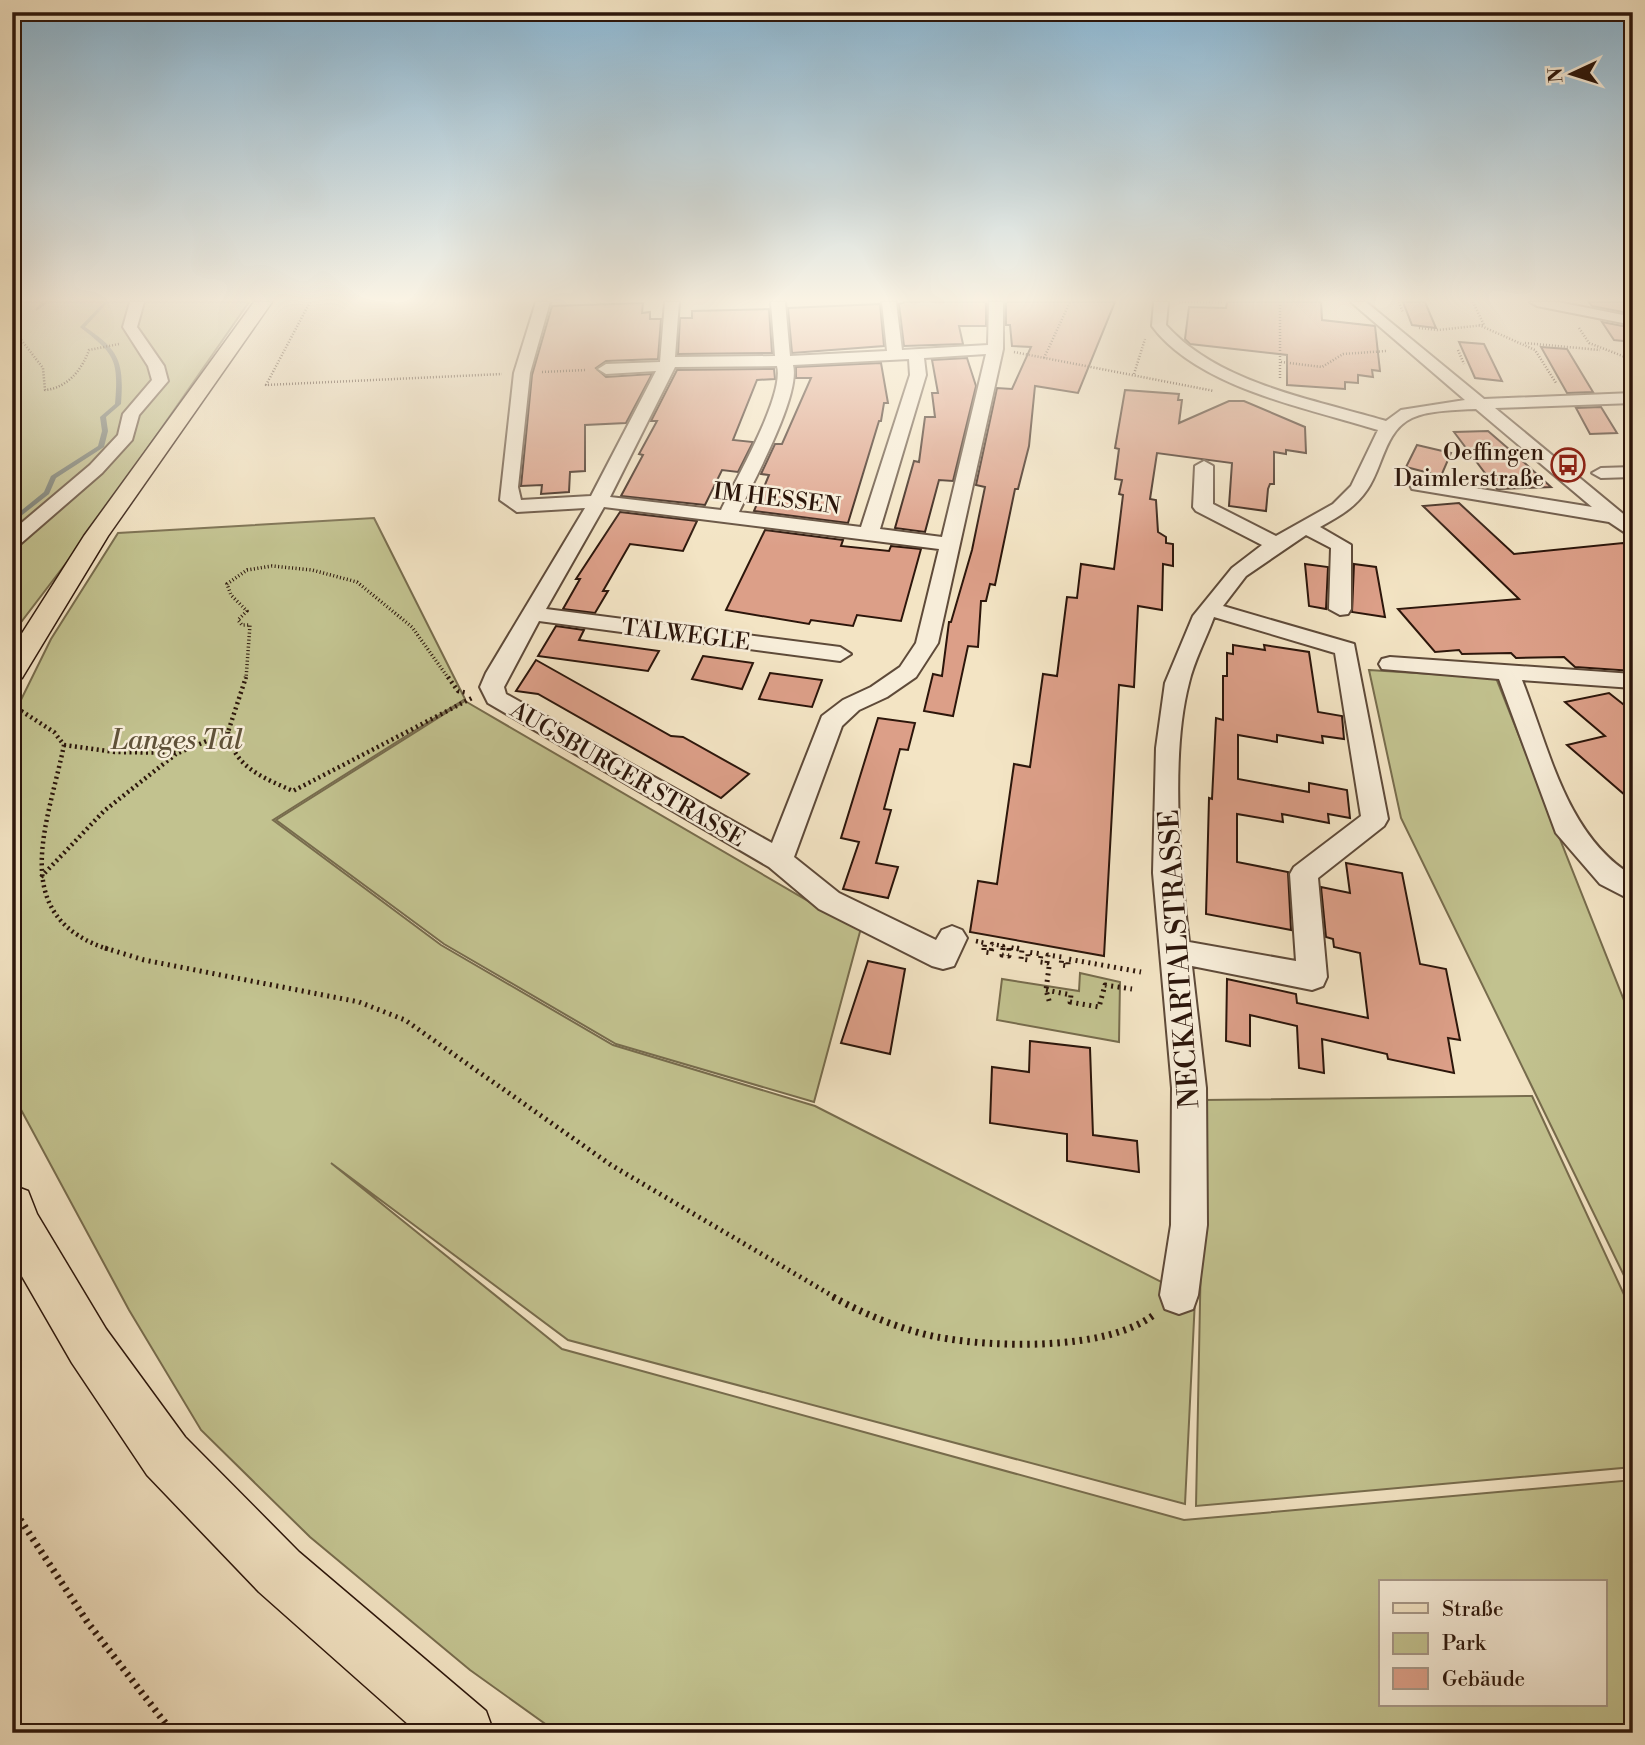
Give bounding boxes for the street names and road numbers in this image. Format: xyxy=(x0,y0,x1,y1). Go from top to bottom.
street label: IM HESSEN xyxy=(712,477,842,521)
street label: TALWEGLE xyxy=(620,613,752,657)
street label: AUGSBURGER STRASSE xyxy=(504,696,750,854)
street label: NECKARTALSTRASSE xyxy=(1152,808,1207,1109)

